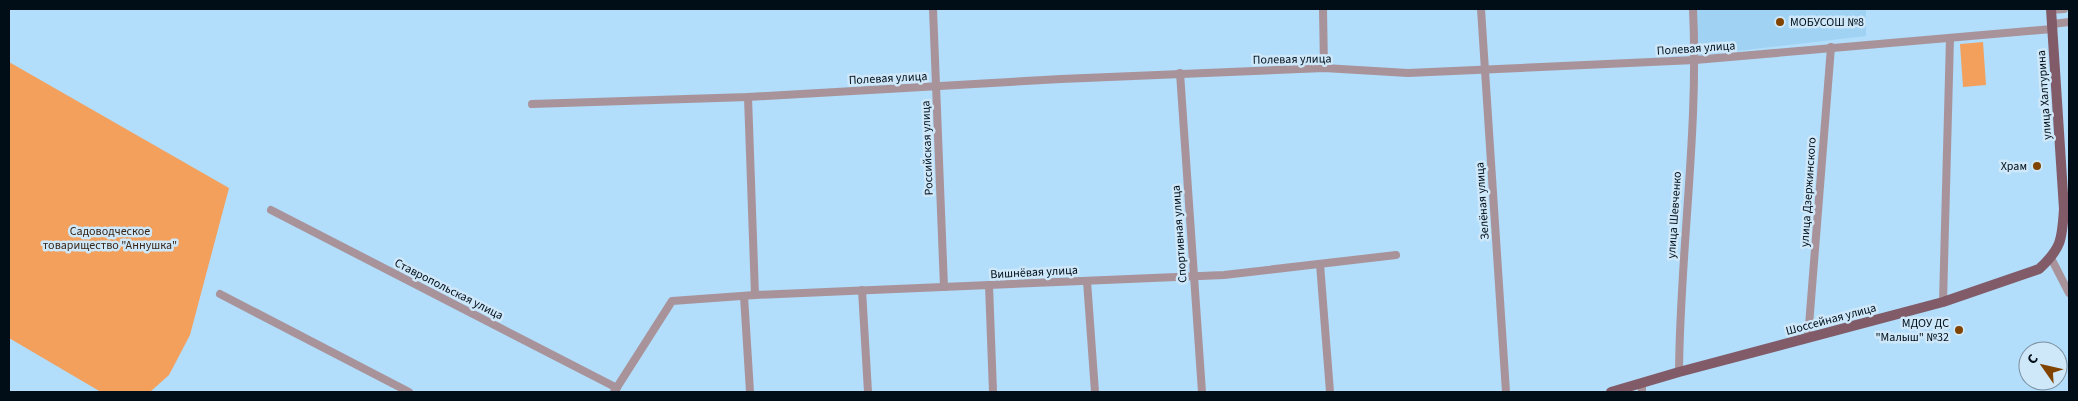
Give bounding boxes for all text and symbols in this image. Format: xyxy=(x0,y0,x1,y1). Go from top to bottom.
place label: МОБУСОШ №8 xyxy=(1790,14,1864,31)
marker: МОБУСОШ №8 xyxy=(1774,16,1786,28)
street label: Полевая улица xyxy=(1656,37,1736,60)
street label: Полевая улица xyxy=(1252,50,1332,69)
street label: улица Халтурина xyxy=(2033,50,2056,140)
street label: Полевая улица xyxy=(848,68,928,89)
street label: Российская улица xyxy=(917,100,938,196)
street label: улица Дзержинского xyxy=(1796,137,1821,248)
place label: Храм xyxy=(2001,158,2027,175)
marker: Храм xyxy=(2031,160,2043,172)
street label: Зелёная улица xyxy=(1471,162,1494,240)
street label: улица Шевченко xyxy=(1663,171,1686,259)
street label: Спортивная улица xyxy=(1168,185,1191,283)
park label: Садоводческое товарищество "Аннушка" xyxy=(43,223,177,254)
street label: Ставропольская улица xyxy=(392,255,506,324)
street label: Вишнёвая улица xyxy=(990,262,1078,283)
street label: Шоссейная улица xyxy=(1784,299,1878,340)
place label: МДОУ ДС "Малыш" №32 xyxy=(1876,315,1949,346)
marker: МДОУ ДС "Малыш" №32 xyxy=(1953,324,1965,336)
north arrow xyxy=(2018,341,2068,391)
text: С xyxy=(2022,350,2044,368)

